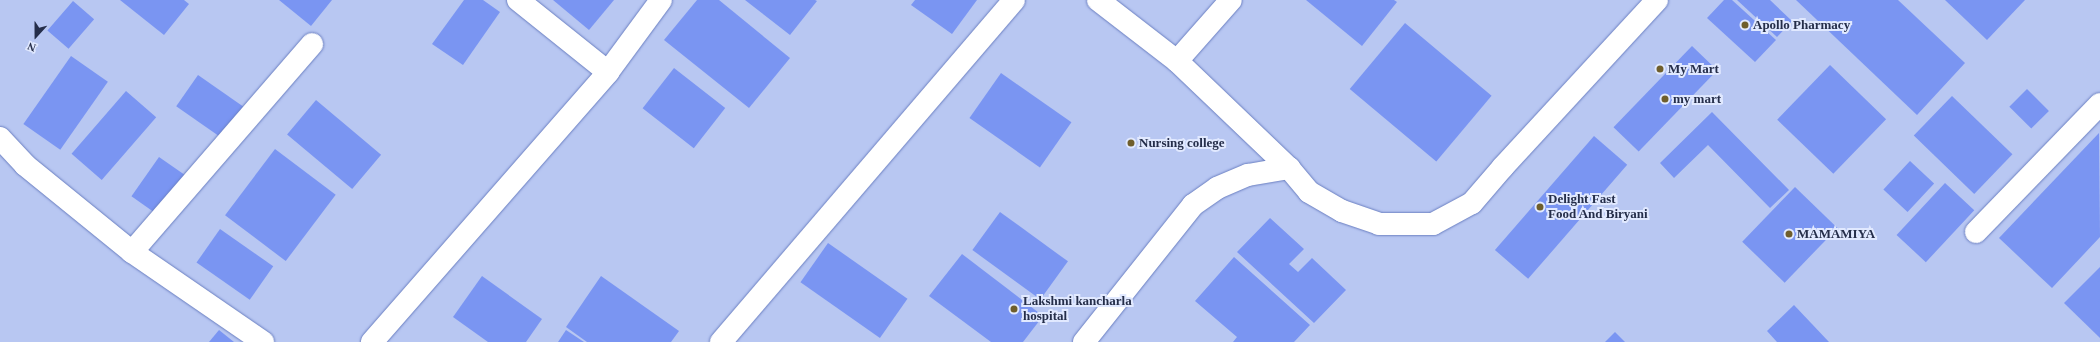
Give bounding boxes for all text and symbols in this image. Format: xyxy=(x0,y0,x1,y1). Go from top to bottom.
north arrow xyxy=(16,16,56,56)
place label: Apollo Pharmacy xyxy=(1753,17,1850,33)
marker: Apollo Pharmacy xyxy=(1740,20,1750,30)
text: N xyxy=(26,40,38,54)
place label: My Mart xyxy=(1668,61,1719,77)
marker: My Mart xyxy=(1655,64,1665,74)
place label: my mart xyxy=(1673,91,1721,107)
marker: my mart xyxy=(1660,94,1670,104)
place label: Nursing college xyxy=(1139,135,1225,151)
marker: Nursing college xyxy=(1126,138,1136,148)
place label: Delight Fast Food And Biryani xyxy=(1548,192,1648,223)
marker: Delight Fast Food And Biryani xyxy=(1535,202,1545,212)
place label: MAMAMIYA xyxy=(1797,226,1875,242)
marker: MAMAMIYA xyxy=(1784,229,1794,239)
place label: Lakshmi kancharla hospital xyxy=(1023,294,1132,325)
marker: Lakshmi kancharla hospital xyxy=(1008,303,1020,315)

